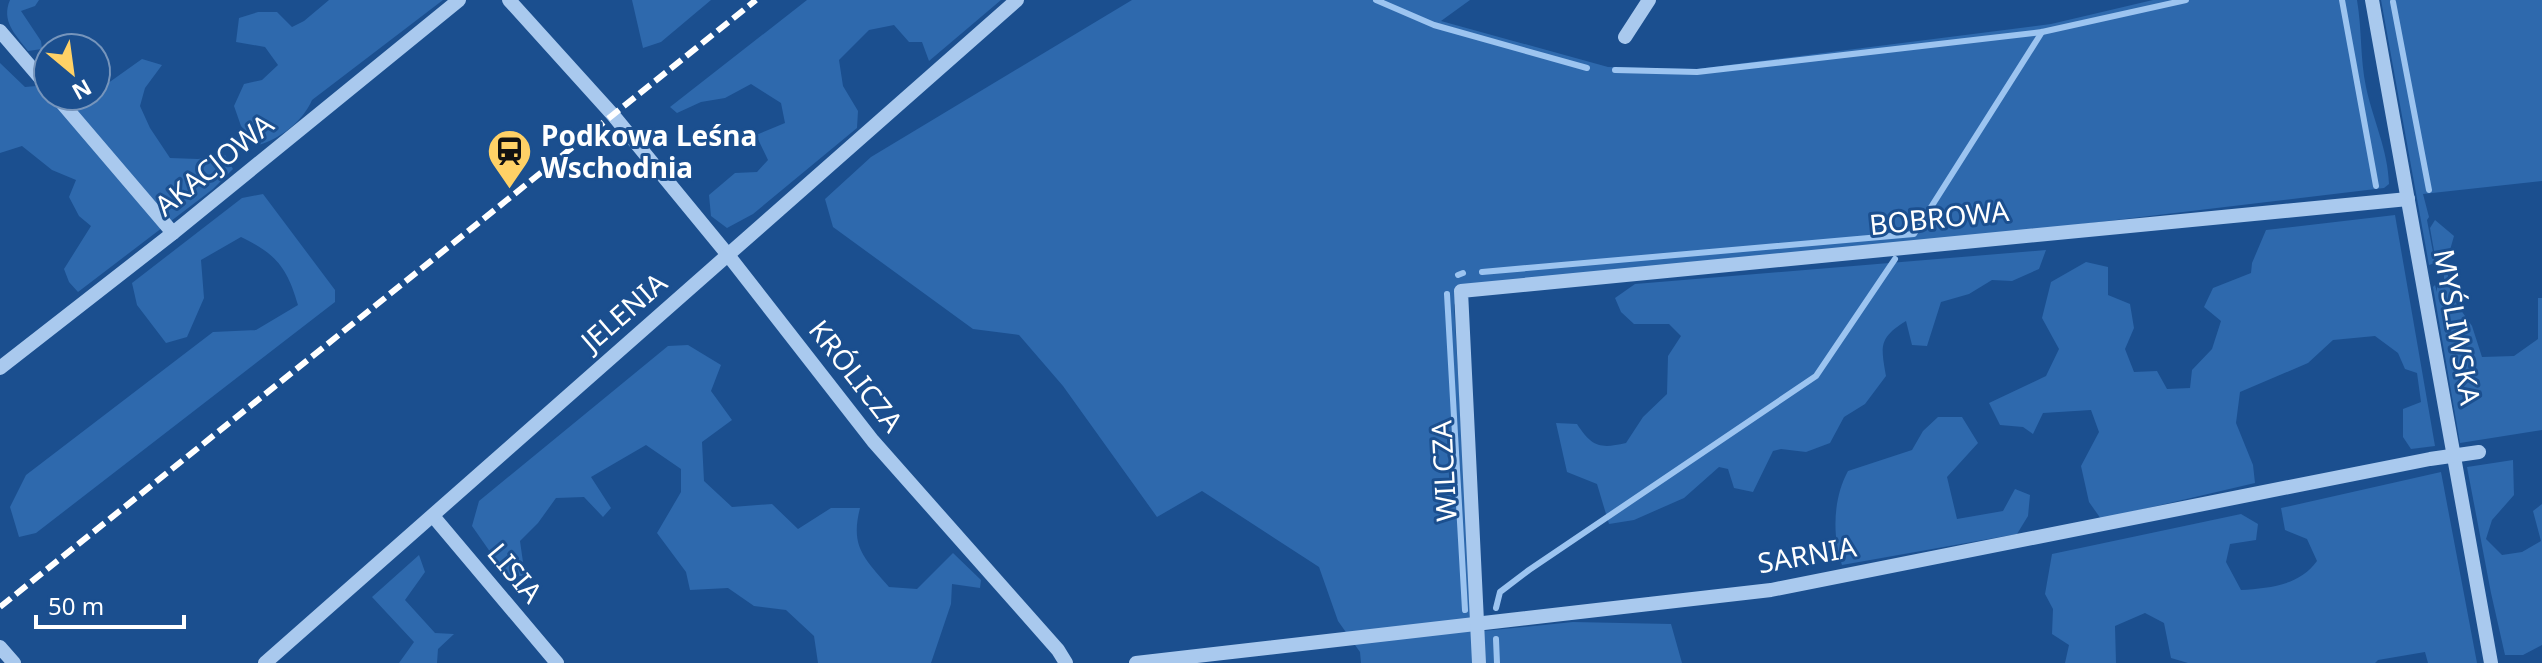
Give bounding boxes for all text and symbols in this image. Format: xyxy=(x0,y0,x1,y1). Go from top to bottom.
north arrow xyxy=(32,32,112,112)
text: N xyxy=(67,73,97,108)
street label: AKACJOWA xyxy=(146,105,281,224)
place label: Podkowa Leśna Wschodnia xyxy=(541,116,757,186)
station icon: Podkowa Leśna Wschodnia xyxy=(486,128,534,191)
street label: BOBROWA xyxy=(1867,191,2011,243)
street label: MYŚLIWSKA xyxy=(2426,246,2490,408)
street label: JELENIA xyxy=(570,263,674,361)
street label: KRÓLICZA xyxy=(801,312,913,439)
street label: WILCZA xyxy=(1421,419,1465,523)
street label: SARNIA xyxy=(1755,527,1859,581)
street label: LISIA xyxy=(480,535,552,610)
scale bar xyxy=(36,579,184,629)
text: 50 m xyxy=(48,589,104,622)

